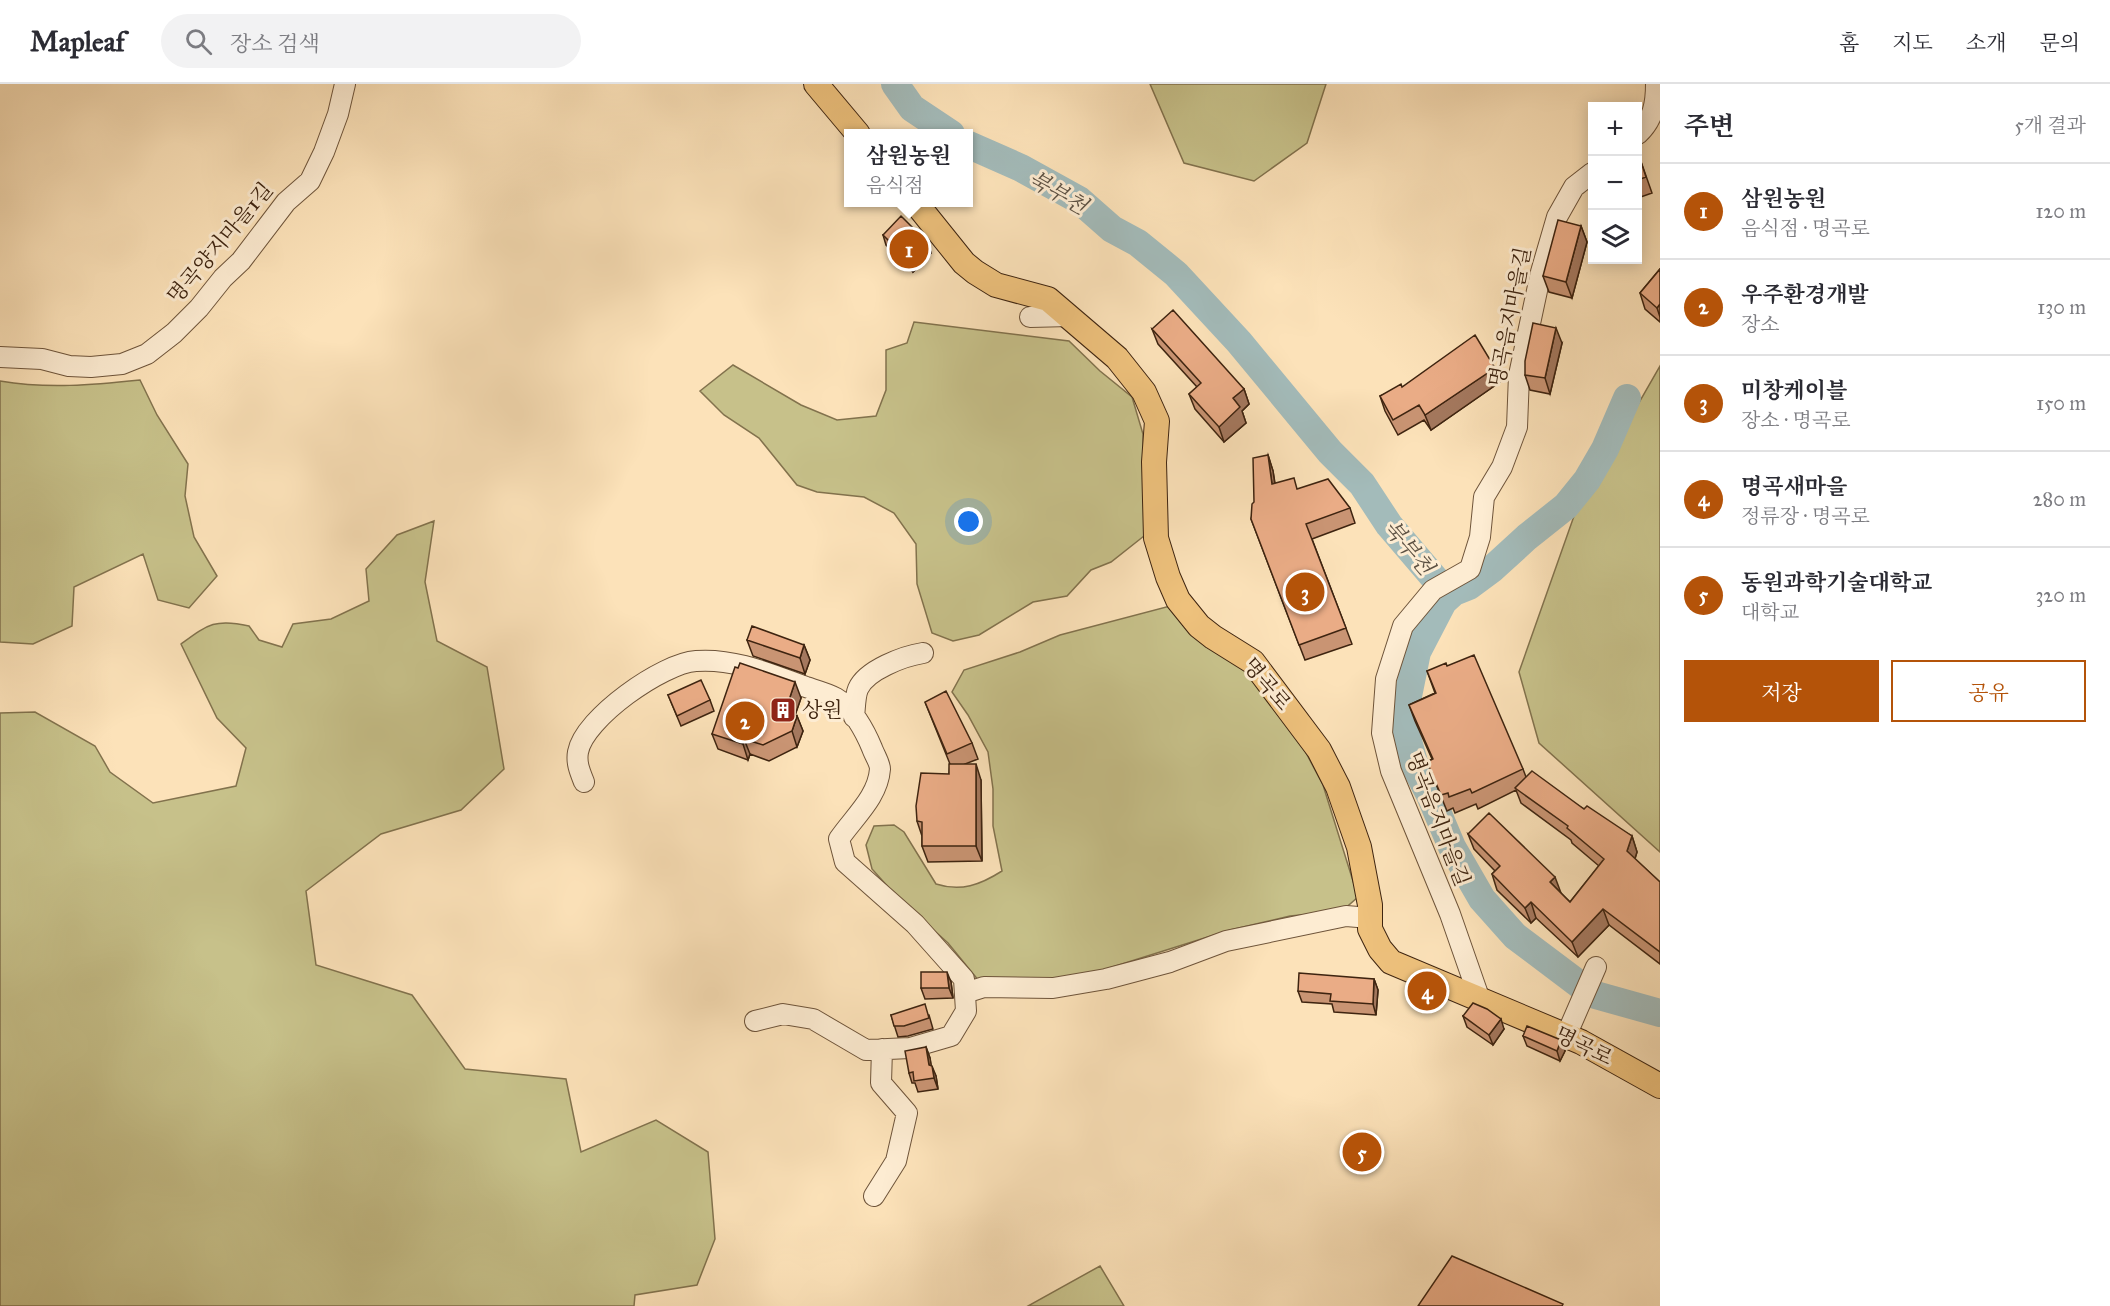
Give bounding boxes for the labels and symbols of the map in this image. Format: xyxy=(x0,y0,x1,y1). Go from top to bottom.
water label: 북부천 xyxy=(1023,165,1094,221)
street label: 명곡양지마을1길 xyxy=(162,177,278,309)
pin: 1 xyxy=(890,226,928,272)
street label: 명곡음지마을길 xyxy=(1484,245,1536,389)
your location xyxy=(954,507,983,536)
water label: 북부천 xyxy=(1378,514,1441,582)
pin: 3 xyxy=(1286,570,1324,614)
street label: 명곡로 xyxy=(1237,652,1297,716)
building icon: 상원 xyxy=(768,695,798,725)
place label: 상원 xyxy=(802,697,843,723)
pin: 2 xyxy=(726,698,764,744)
street label: 명곡음지마을길 xyxy=(1400,748,1476,890)
pin: 4 xyxy=(1408,968,1446,1014)
street label: 명곡로 xyxy=(1551,1021,1617,1071)
pin: 5 xyxy=(1342,1130,1382,1174)

